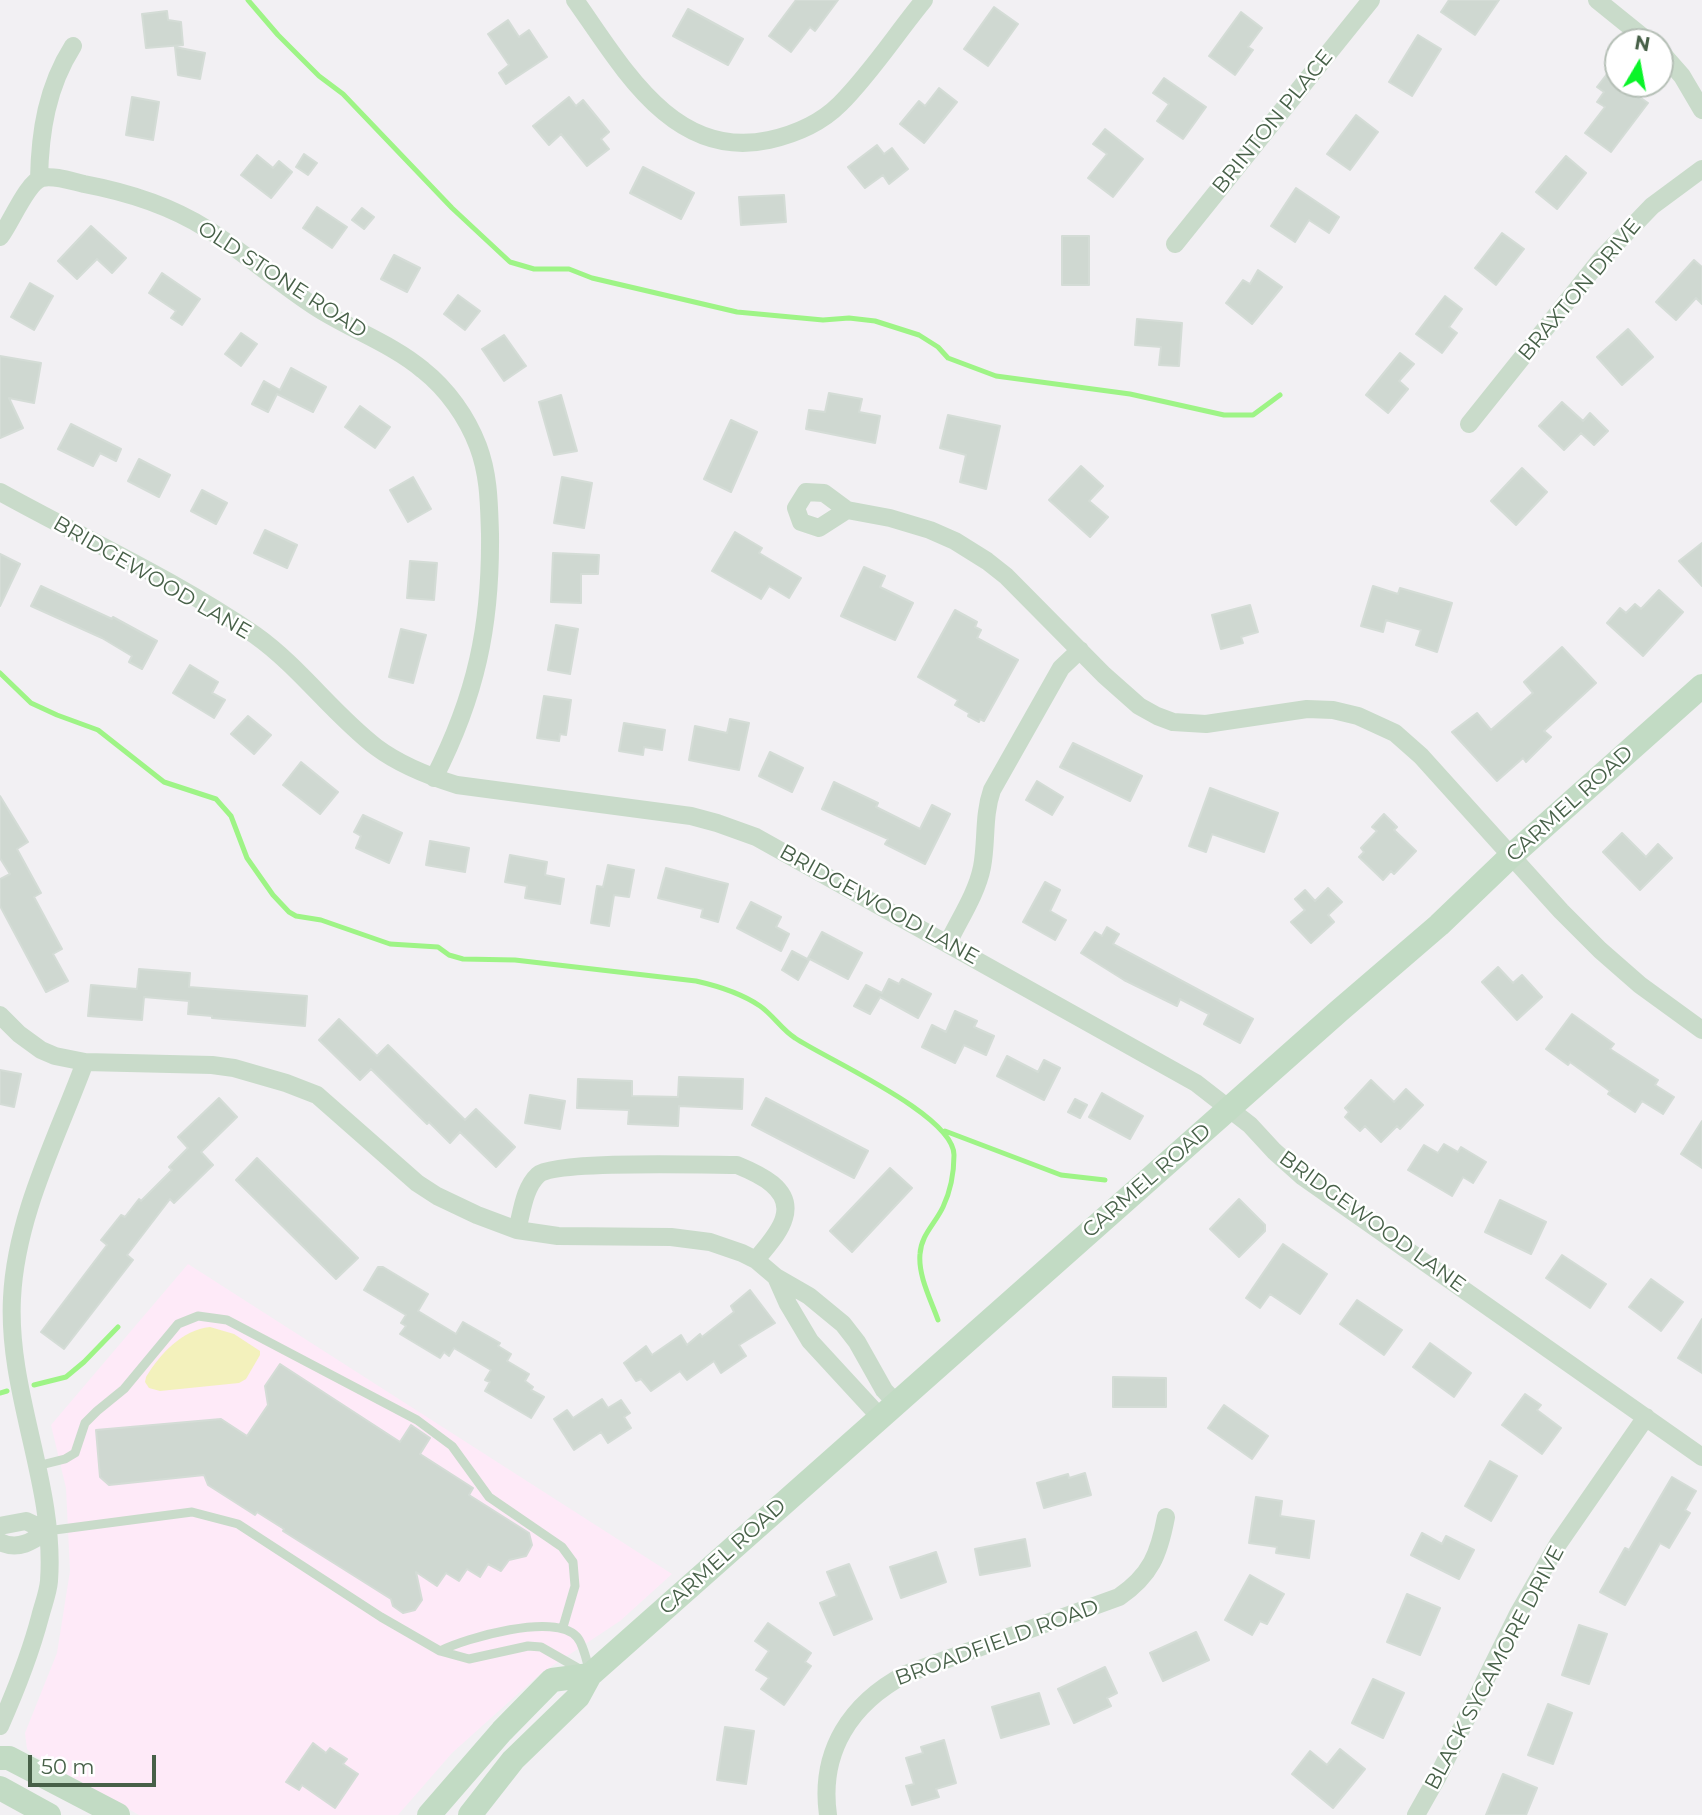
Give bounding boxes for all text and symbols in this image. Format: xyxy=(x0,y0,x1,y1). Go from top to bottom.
north arrow xyxy=(1604,28,1674,98)
text: N xyxy=(1633,31,1652,56)
street label: BRINTON PLACE xyxy=(1207,45,1339,199)
street label: BRAXTON DRIVE xyxy=(1513,214,1647,366)
street label: OLD STONE ROAD xyxy=(193,216,371,344)
street label: BRIDGEWOOD LANE xyxy=(49,511,255,645)
street label: CARMEL ROAD xyxy=(1501,741,1639,867)
street label: BRIDGEWOOD LANE xyxy=(775,840,983,970)
street label: CARMEL ROAD xyxy=(1078,1118,1216,1244)
street label: BRIDGEWOOD LANE xyxy=(1274,1146,1470,1298)
street label: CARMEL ROAD xyxy=(654,1494,792,1620)
street label: BLACK SYCAMORE DRIVE xyxy=(1420,1542,1570,1794)
street label: BROADFIELD ROAD xyxy=(892,1594,1102,1692)
scale bar xyxy=(32,1742,159,1786)
text: 50 m xyxy=(41,1754,95,1779)

